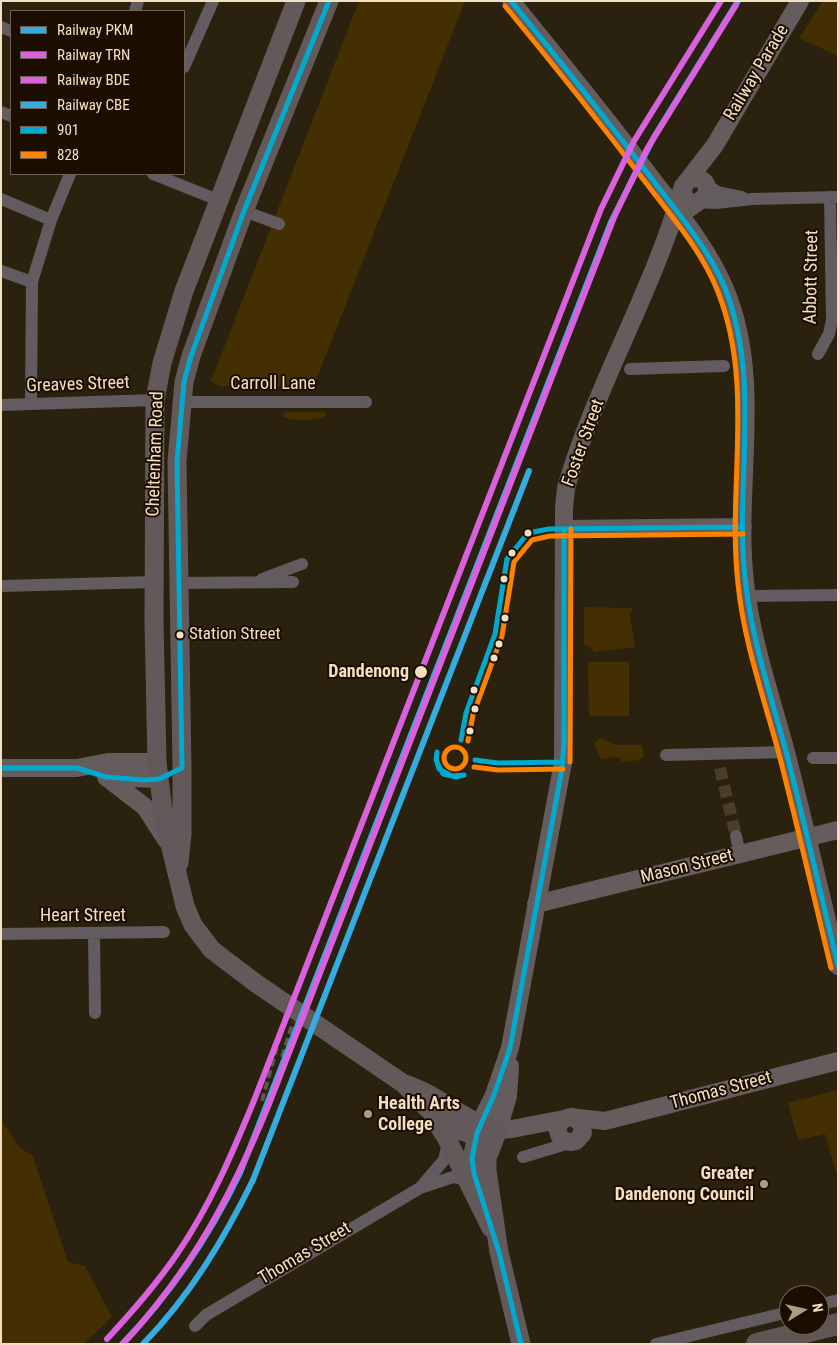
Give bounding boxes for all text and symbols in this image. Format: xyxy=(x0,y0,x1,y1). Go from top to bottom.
legend xyxy=(10,10,185,175)
text: Railway PKM xyxy=(57,21,133,39)
street label: Railway Parade xyxy=(720,21,794,125)
text: Railway TRN xyxy=(57,46,130,64)
text: Railway BDE xyxy=(57,71,130,89)
text: Railway CBE xyxy=(57,96,130,114)
text: 901 xyxy=(57,121,79,139)
text: 828 xyxy=(57,146,79,164)
street label: Abbott Street xyxy=(800,230,824,324)
street label: Greaves Street xyxy=(26,372,130,398)
street label: Carroll Lane xyxy=(230,373,316,395)
street label: Cheltenham Road xyxy=(143,391,169,517)
street label: Foster Street xyxy=(558,396,610,490)
unlabelled marker xyxy=(523,528,533,538)
unlabelled marker xyxy=(507,548,517,558)
unlabelled marker xyxy=(499,574,509,584)
unlabelled marker xyxy=(500,613,510,623)
place label: Station Street xyxy=(189,625,280,645)
marker: Station Street xyxy=(175,630,185,640)
unlabelled marker xyxy=(494,639,504,649)
unlabelled marker xyxy=(489,653,499,663)
place label: Dandenong xyxy=(328,661,409,683)
marker: Dandenong xyxy=(413,664,429,680)
unlabelled marker xyxy=(469,685,479,695)
unlabelled marker xyxy=(470,704,480,714)
unlabelled marker xyxy=(465,726,475,736)
street label: Mason Street xyxy=(639,845,735,889)
street label: Heart Street xyxy=(40,905,126,927)
street label: Thomas Street xyxy=(668,1067,774,1115)
place label: Health Arts College xyxy=(378,1093,460,1136)
marker: Health Arts College xyxy=(362,1108,374,1120)
place label: Greater Dandenong Council xyxy=(615,1163,754,1206)
marker: Greater Dandenong Council xyxy=(758,1178,770,1190)
street label: Thomas Street xyxy=(255,1218,355,1290)
north arrow xyxy=(779,1285,829,1335)
text: N xyxy=(809,1302,826,1313)

